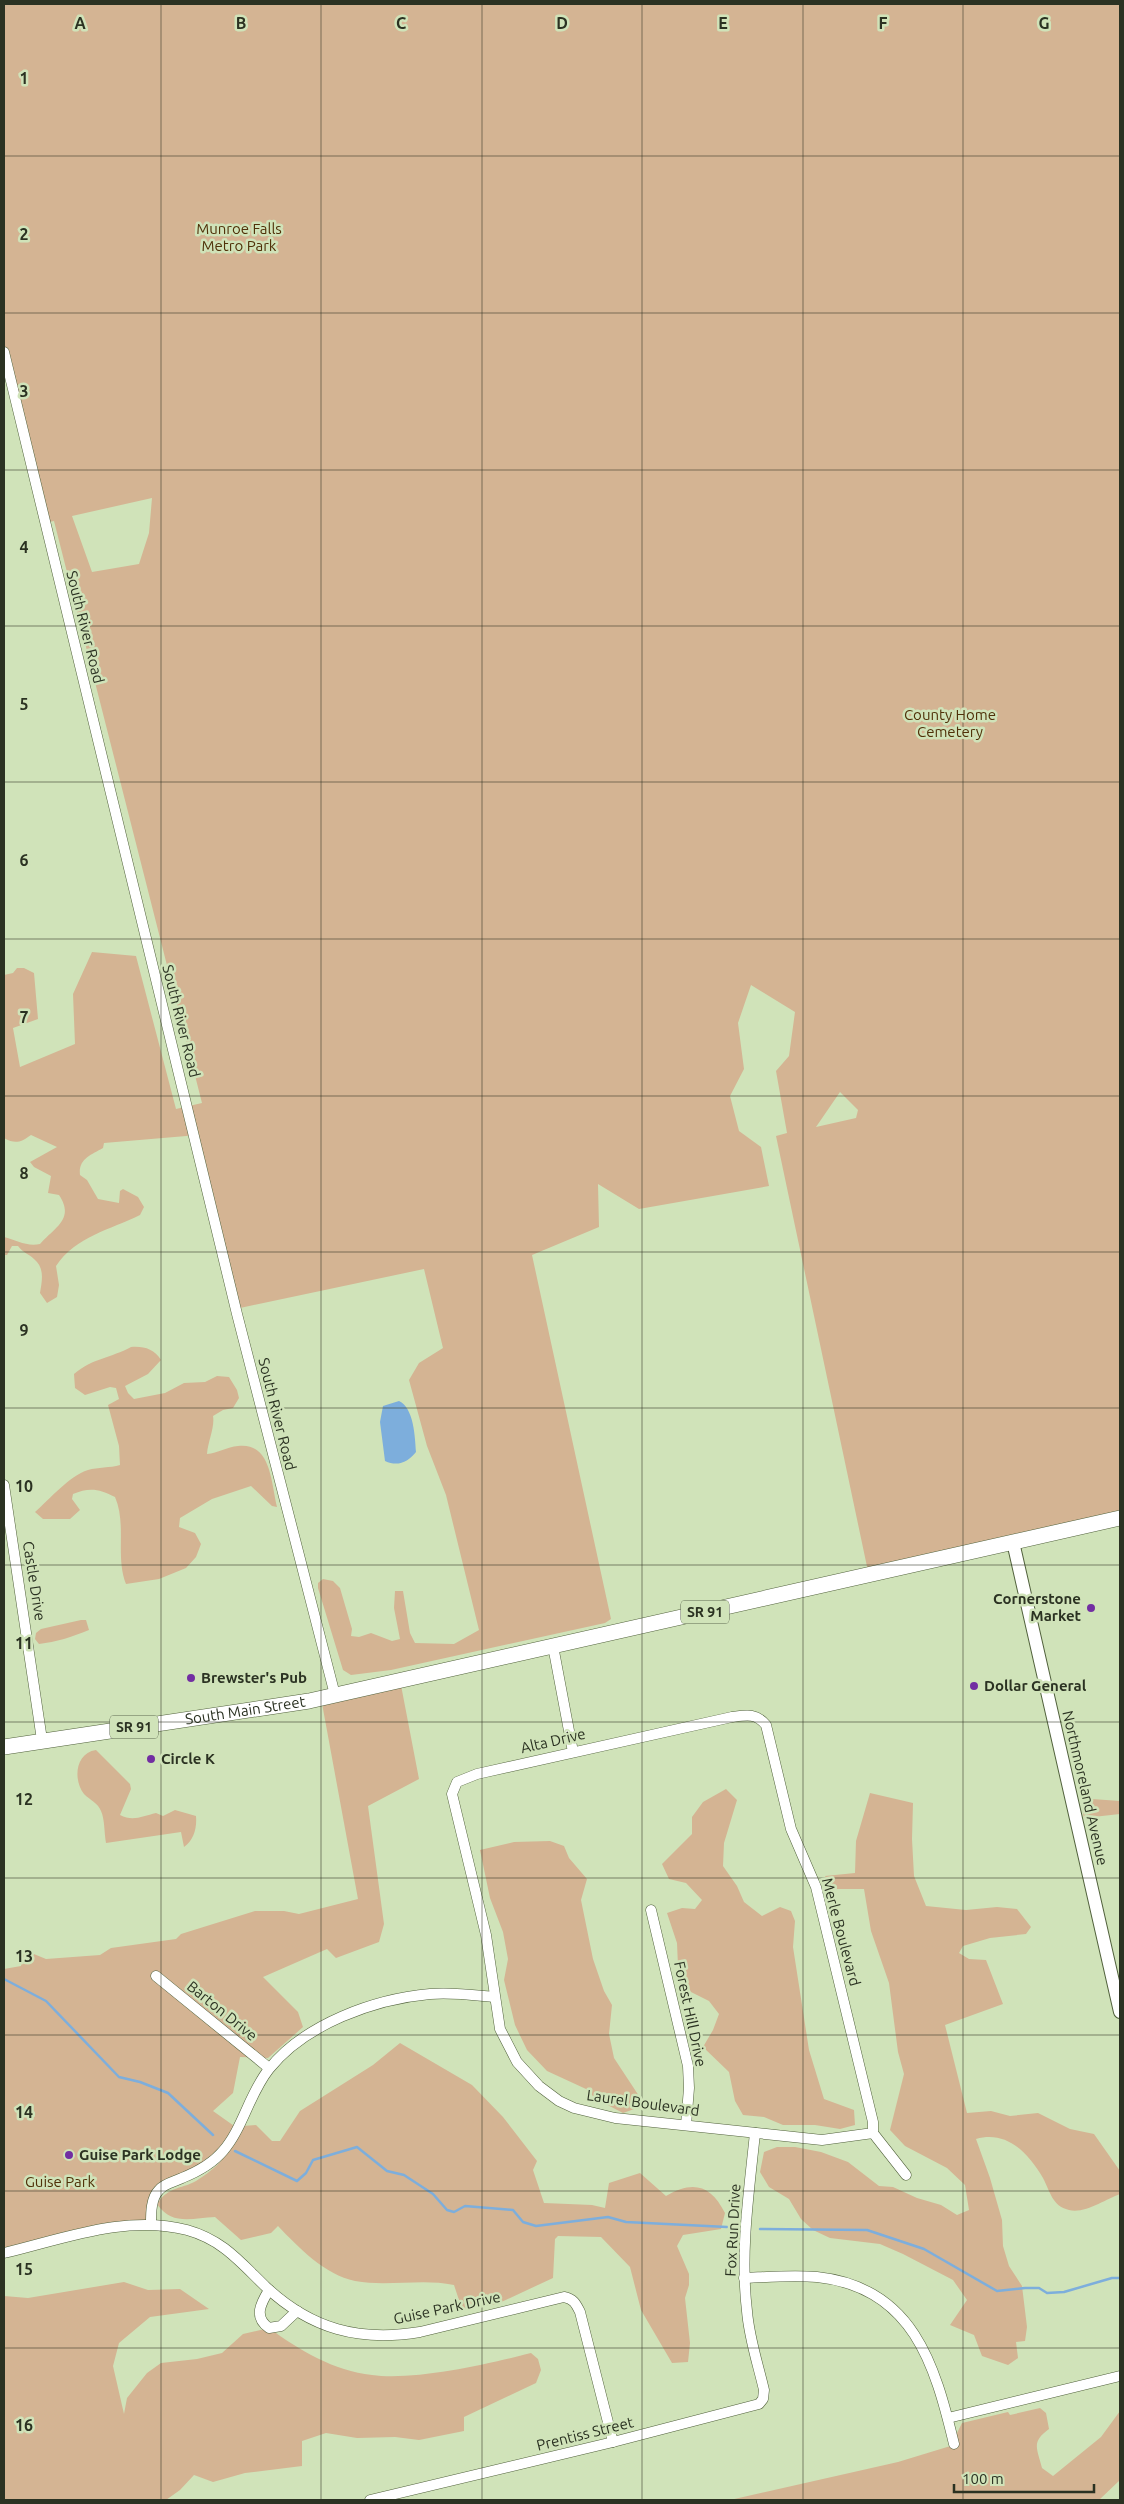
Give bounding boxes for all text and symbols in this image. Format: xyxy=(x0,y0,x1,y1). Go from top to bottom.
text: A xyxy=(74,14,86,32)
text: B xyxy=(236,14,246,32)
text: C xyxy=(396,14,406,32)
text: D xyxy=(556,14,568,32)
text: E xyxy=(718,14,728,32)
text: F xyxy=(879,14,888,32)
text: G xyxy=(1038,14,1050,32)
text: 1 xyxy=(19,69,29,87)
park label: Munroe Falls Metro Park xyxy=(196,220,282,254)
text: 2 xyxy=(19,225,29,243)
text: 3 xyxy=(19,382,29,400)
text: 4 xyxy=(19,538,29,556)
street label: South River Road xyxy=(63,569,108,685)
text: 5 xyxy=(19,695,29,713)
park label: County Home Cemetery xyxy=(904,706,996,740)
text: 6 xyxy=(19,851,29,869)
street label: South River Road xyxy=(159,963,204,1079)
text: 7 xyxy=(19,1008,29,1026)
text: 8 xyxy=(19,1164,29,1182)
text: 9 xyxy=(19,1321,29,1339)
street label: South River Road xyxy=(255,1356,300,1472)
text: 10 xyxy=(15,1477,33,1495)
street label: Castle Drive xyxy=(20,1540,49,1622)
place label: Cornerstone Market xyxy=(993,1590,1082,1624)
road number: SR 91 xyxy=(681,1600,729,1624)
marker: Cornerstone Market xyxy=(1085,1602,1097,1614)
text: 11 xyxy=(15,1634,33,1652)
place label: Brewster's Pub xyxy=(201,1669,307,1686)
marker: Brewster's Pub xyxy=(185,1672,197,1684)
place label: Dollar General xyxy=(984,1677,1087,1694)
marker: Dollar General xyxy=(968,1680,980,1692)
street label: South Main Street xyxy=(184,1693,307,1728)
street label: Northmoreland Avenue xyxy=(1059,1709,1112,1867)
road number: SR 91 xyxy=(110,1715,158,1738)
street label: Alta Drive xyxy=(519,1725,587,1756)
place label: Circle K xyxy=(161,1750,215,1767)
marker: Circle K xyxy=(145,1753,157,1765)
text: 12 xyxy=(15,1790,33,1808)
street label: Merle Boulevard xyxy=(819,1876,864,1988)
text: 13 xyxy=(15,1947,33,1965)
street label: Forest Hill Drive xyxy=(671,1960,710,2068)
street label: Barton Drive xyxy=(184,1977,261,2044)
street label: Laurel Boulevard xyxy=(586,2086,701,2119)
text: 14 xyxy=(15,2103,33,2121)
place label: Guise Park Lodge xyxy=(79,2146,201,2163)
marker: Guise Park Lodge xyxy=(63,2149,75,2161)
park label: Guise Park xyxy=(25,2173,96,2190)
street label: Fox Run Drive xyxy=(722,2183,743,2277)
text: 15 xyxy=(15,2260,33,2278)
street label: Guise Park Drive xyxy=(392,2288,502,2327)
street label: Prentiss Street xyxy=(535,2413,635,2454)
text: 16 xyxy=(15,2416,33,2434)
scale bar xyxy=(954,2462,1094,2494)
text: 100 m xyxy=(962,2470,1004,2487)

